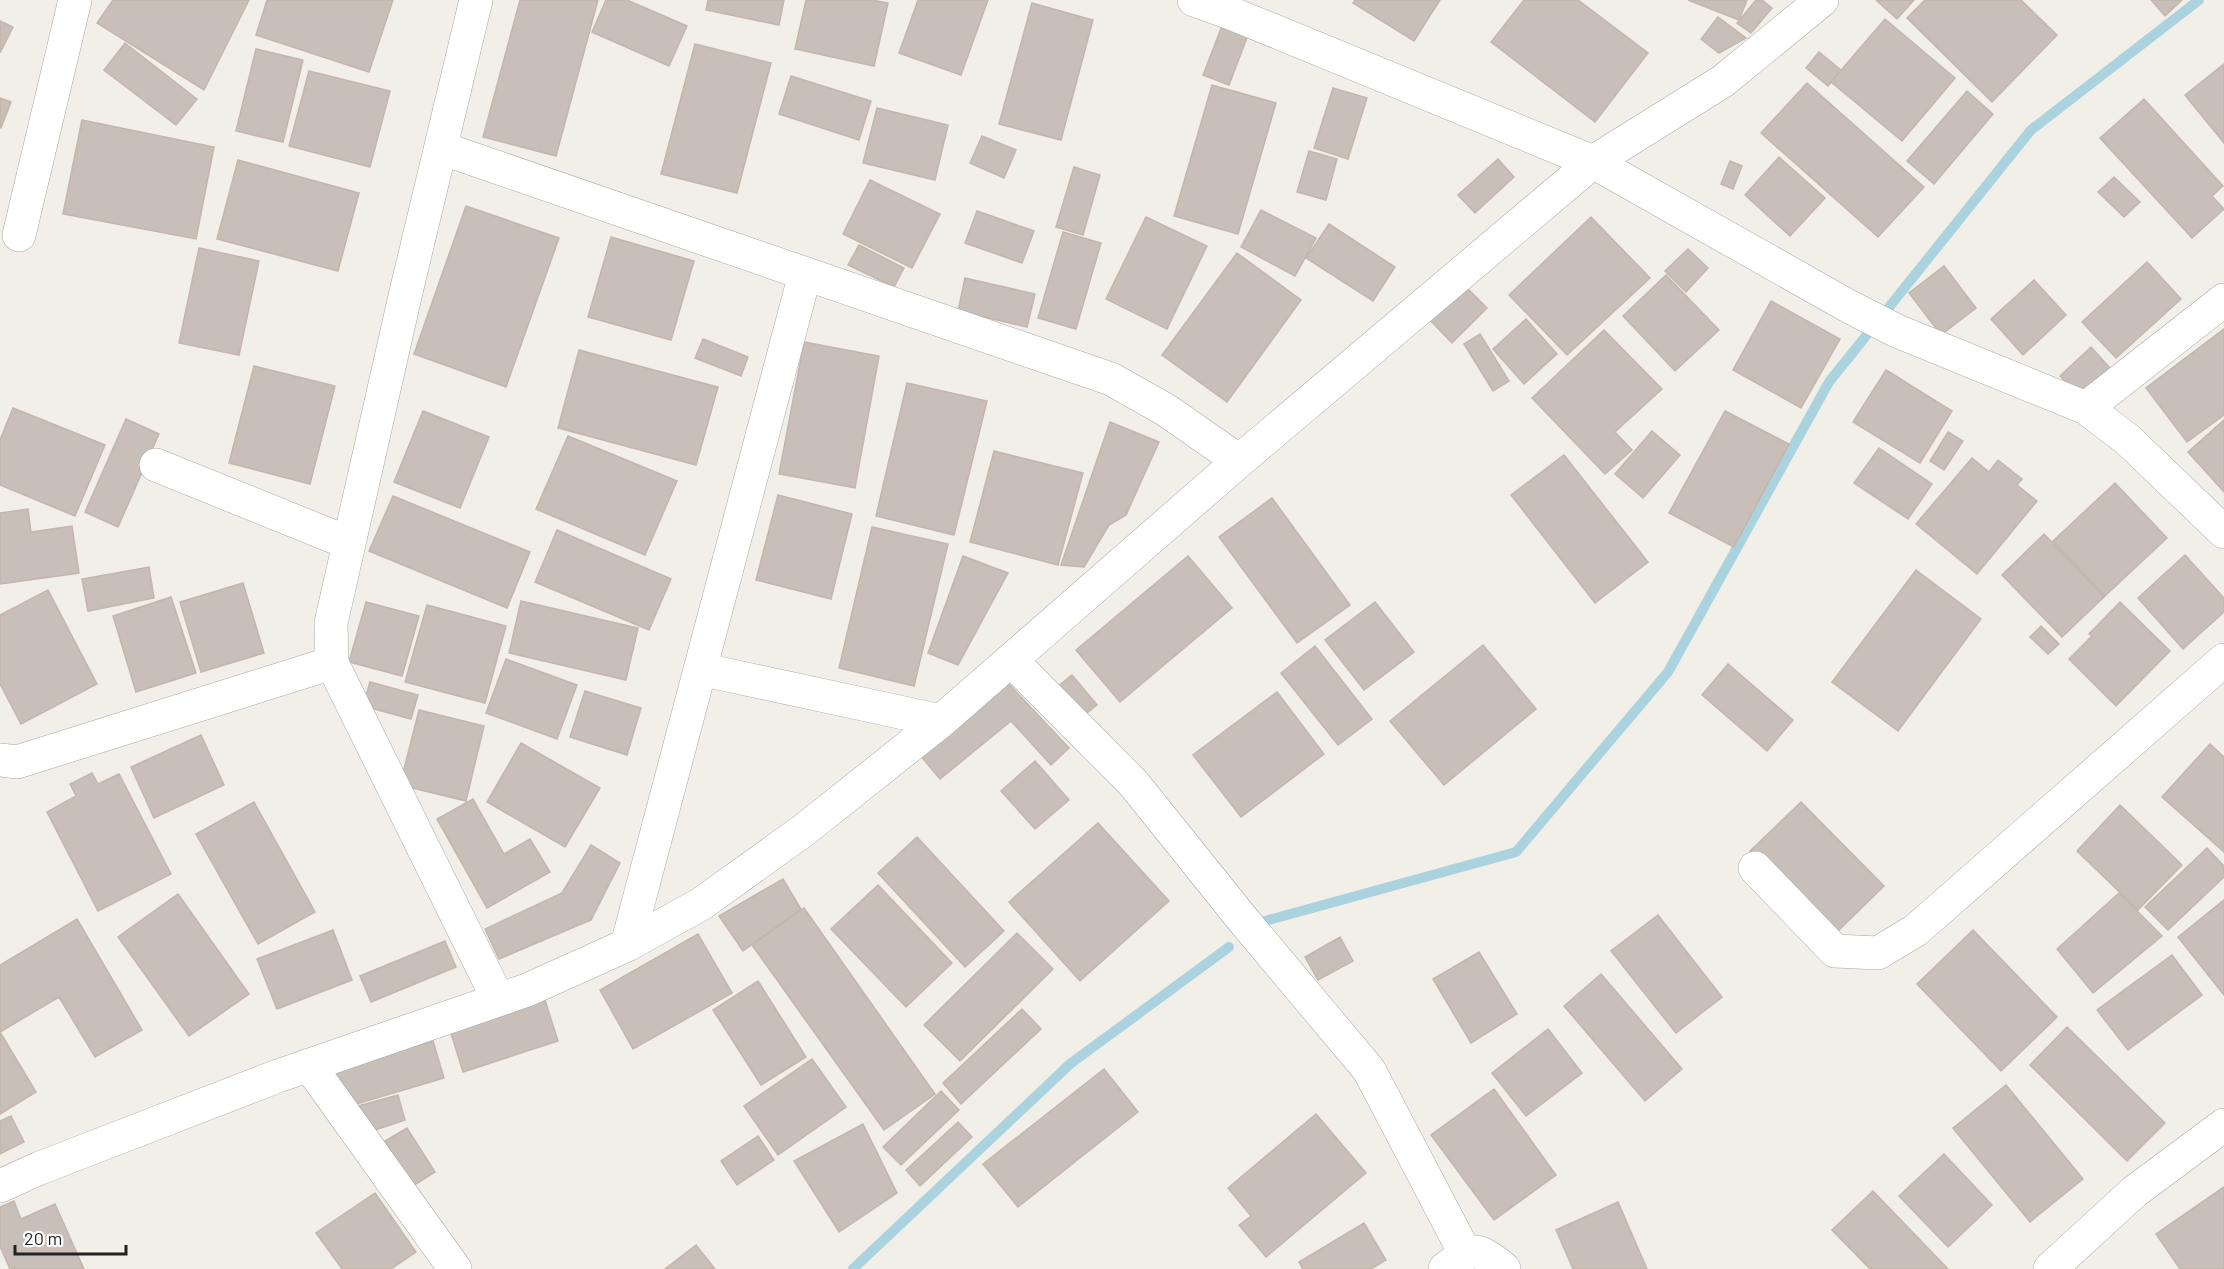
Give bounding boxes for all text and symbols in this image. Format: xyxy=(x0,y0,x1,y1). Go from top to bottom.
scale bar xyxy=(15,1218,126,1256)
text: 20 m xyxy=(24,1227,62,1249)

